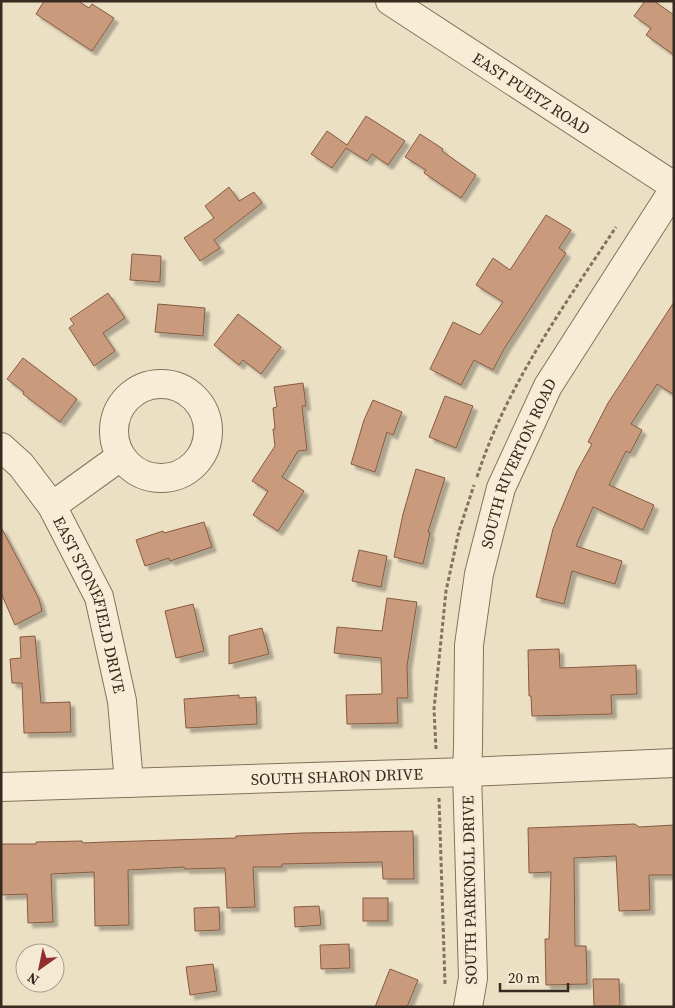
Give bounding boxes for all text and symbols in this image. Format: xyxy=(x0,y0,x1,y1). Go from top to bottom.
street label: EAST PUETZ ROAD xyxy=(468,47,595,140)
street label: SOUTH RIVERTON ROAD xyxy=(475,374,561,551)
street label: EAST STONEFIELD DRIVE xyxy=(48,512,131,696)
street label: SOUTH SHARON DRIVE xyxy=(250,762,424,790)
street label: SOUTH PARKNOLL DRIVE xyxy=(456,795,482,985)
north arrow xyxy=(15,943,65,993)
scale bar xyxy=(500,960,568,992)
text: 20 m xyxy=(508,967,540,988)
text: N xyxy=(23,968,43,990)

